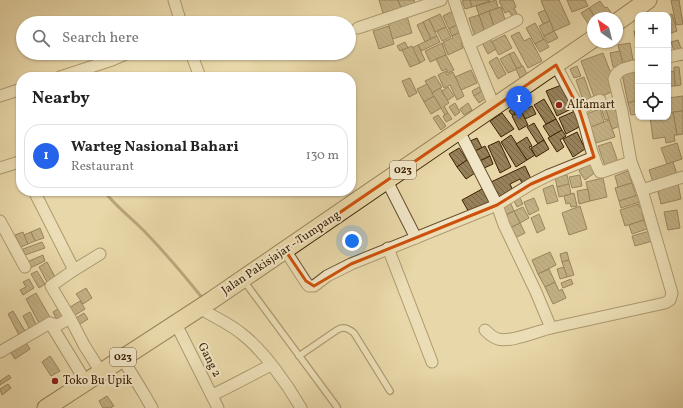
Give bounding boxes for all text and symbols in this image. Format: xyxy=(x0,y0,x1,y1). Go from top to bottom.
north arrow xyxy=(587,12,623,48)
map controls xyxy=(635,12,671,120)
button: + xyxy=(635,12,671,48)
search box xyxy=(16,16,356,60)
icon: search xyxy=(30,27,52,49)
text: Search here xyxy=(62,28,139,49)
button: − xyxy=(635,48,671,84)
button: locate xyxy=(635,84,671,120)
pin: 1 xyxy=(506,86,532,119)
text: Nearby xyxy=(32,87,90,110)
place label: Alfamart xyxy=(567,97,615,113)
marker: Alfamart xyxy=(554,100,564,110)
text: Warteg Nasional Bahari xyxy=(71,137,239,158)
text: 1 xyxy=(43,147,49,165)
text: 130 m xyxy=(306,147,339,165)
text: Restaurant xyxy=(71,158,134,176)
road number: 023 xyxy=(390,161,416,179)
street label: Jalan Pakisjajar - Tumpang xyxy=(218,207,344,299)
your location xyxy=(342,231,362,251)
street label: Gang 2 xyxy=(193,340,225,380)
road number: 023 xyxy=(110,348,136,366)
place label: Toko Bu Upik xyxy=(63,373,133,389)
marker: Toko Bu Upik xyxy=(50,376,60,386)

